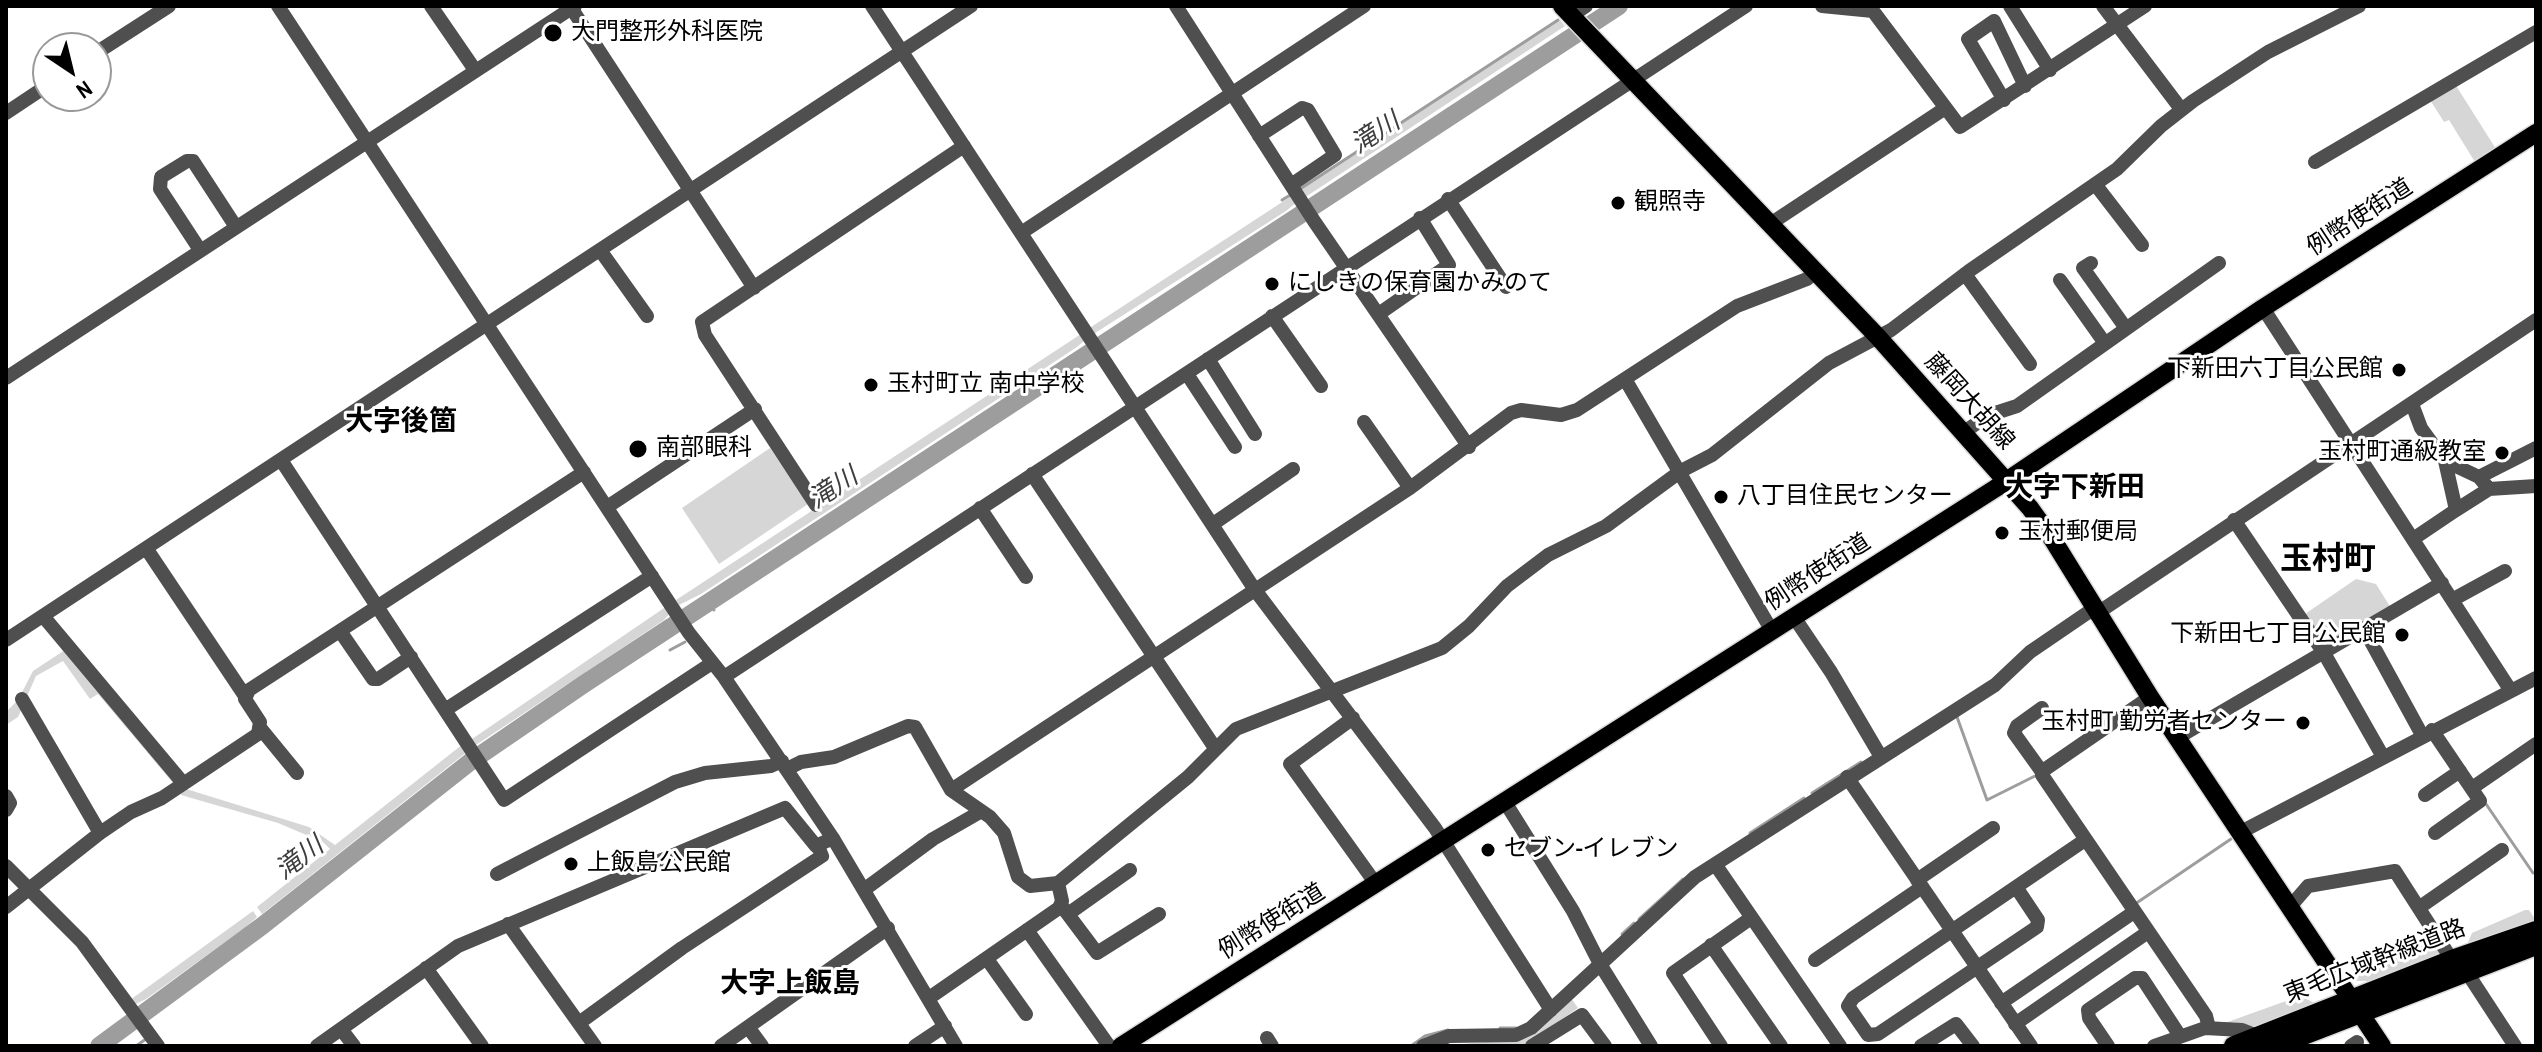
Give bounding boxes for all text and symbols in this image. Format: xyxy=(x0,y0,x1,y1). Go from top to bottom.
place label: 大門整形外科医院 xyxy=(571,19,763,47)
marker: 大門整形外科医院 xyxy=(542,22,564,44)
north arrow xyxy=(32,32,112,112)
text: N xyxy=(71,74,99,106)
water label: 滝川 xyxy=(1346,107,1406,161)
street label: 例幣使街道 xyxy=(2302,173,2418,263)
place label: 観照寺 xyxy=(1634,189,1706,217)
marker: 観照寺 xyxy=(1609,194,1627,212)
place label: にしきの保育園かみのて xyxy=(1288,270,1552,298)
marker: にしきの保育園かみのて xyxy=(1263,275,1281,293)
street label: 藤岡大胡線 xyxy=(1918,348,2020,456)
place label: 下新田六丁目公民館 xyxy=(2167,356,2383,384)
marker: 下新田六丁目公民館 xyxy=(2390,361,2408,379)
place label: 玉村町立 南中学校 xyxy=(887,371,1084,399)
marker: 玉村町立 南中学校 xyxy=(862,376,880,394)
district label: 大字後箇 xyxy=(345,405,457,439)
place label: 南部眼科 xyxy=(656,435,752,463)
marker: 南部眼科 xyxy=(627,438,649,460)
place label: 玉村町通級教室 xyxy=(2318,439,2486,467)
marker: 玉村町通級教室 xyxy=(2493,444,2511,462)
water label: 滝川 xyxy=(804,462,864,516)
district label: 大字下新田 xyxy=(2005,471,2145,505)
place label: 八丁目住民センター xyxy=(1737,483,1953,511)
marker: 八丁目住民センター xyxy=(1712,488,1730,506)
place label: 玉村郵便局 xyxy=(2018,519,2138,547)
marker: 玉村郵便局 xyxy=(1993,524,2011,542)
street label: 例幣使街道 xyxy=(1760,528,1876,618)
district label: 玉村町 xyxy=(2280,541,2376,579)
place label: 下新田七丁目公民館 xyxy=(2170,621,2386,649)
marker: 下新田七丁目公民館 xyxy=(2393,626,2411,644)
place label: 玉村町 勤労者センター xyxy=(2042,709,2287,737)
marker: 玉村町 勤労者センター xyxy=(2294,714,2312,732)
water label: 滝川 xyxy=(270,831,330,887)
place label: セブン-イレブン xyxy=(1504,836,1679,864)
marker: セブン-イレブン xyxy=(1479,841,1497,859)
place label: 上飯島公民館 xyxy=(587,850,731,878)
marker: 上飯島公民館 xyxy=(562,855,580,873)
street label: 例幣使街道 xyxy=(1213,878,1331,966)
street label: 東毛広域幹線道路 xyxy=(2280,914,2470,1010)
district label: 大字上飯島 xyxy=(720,967,860,1001)

